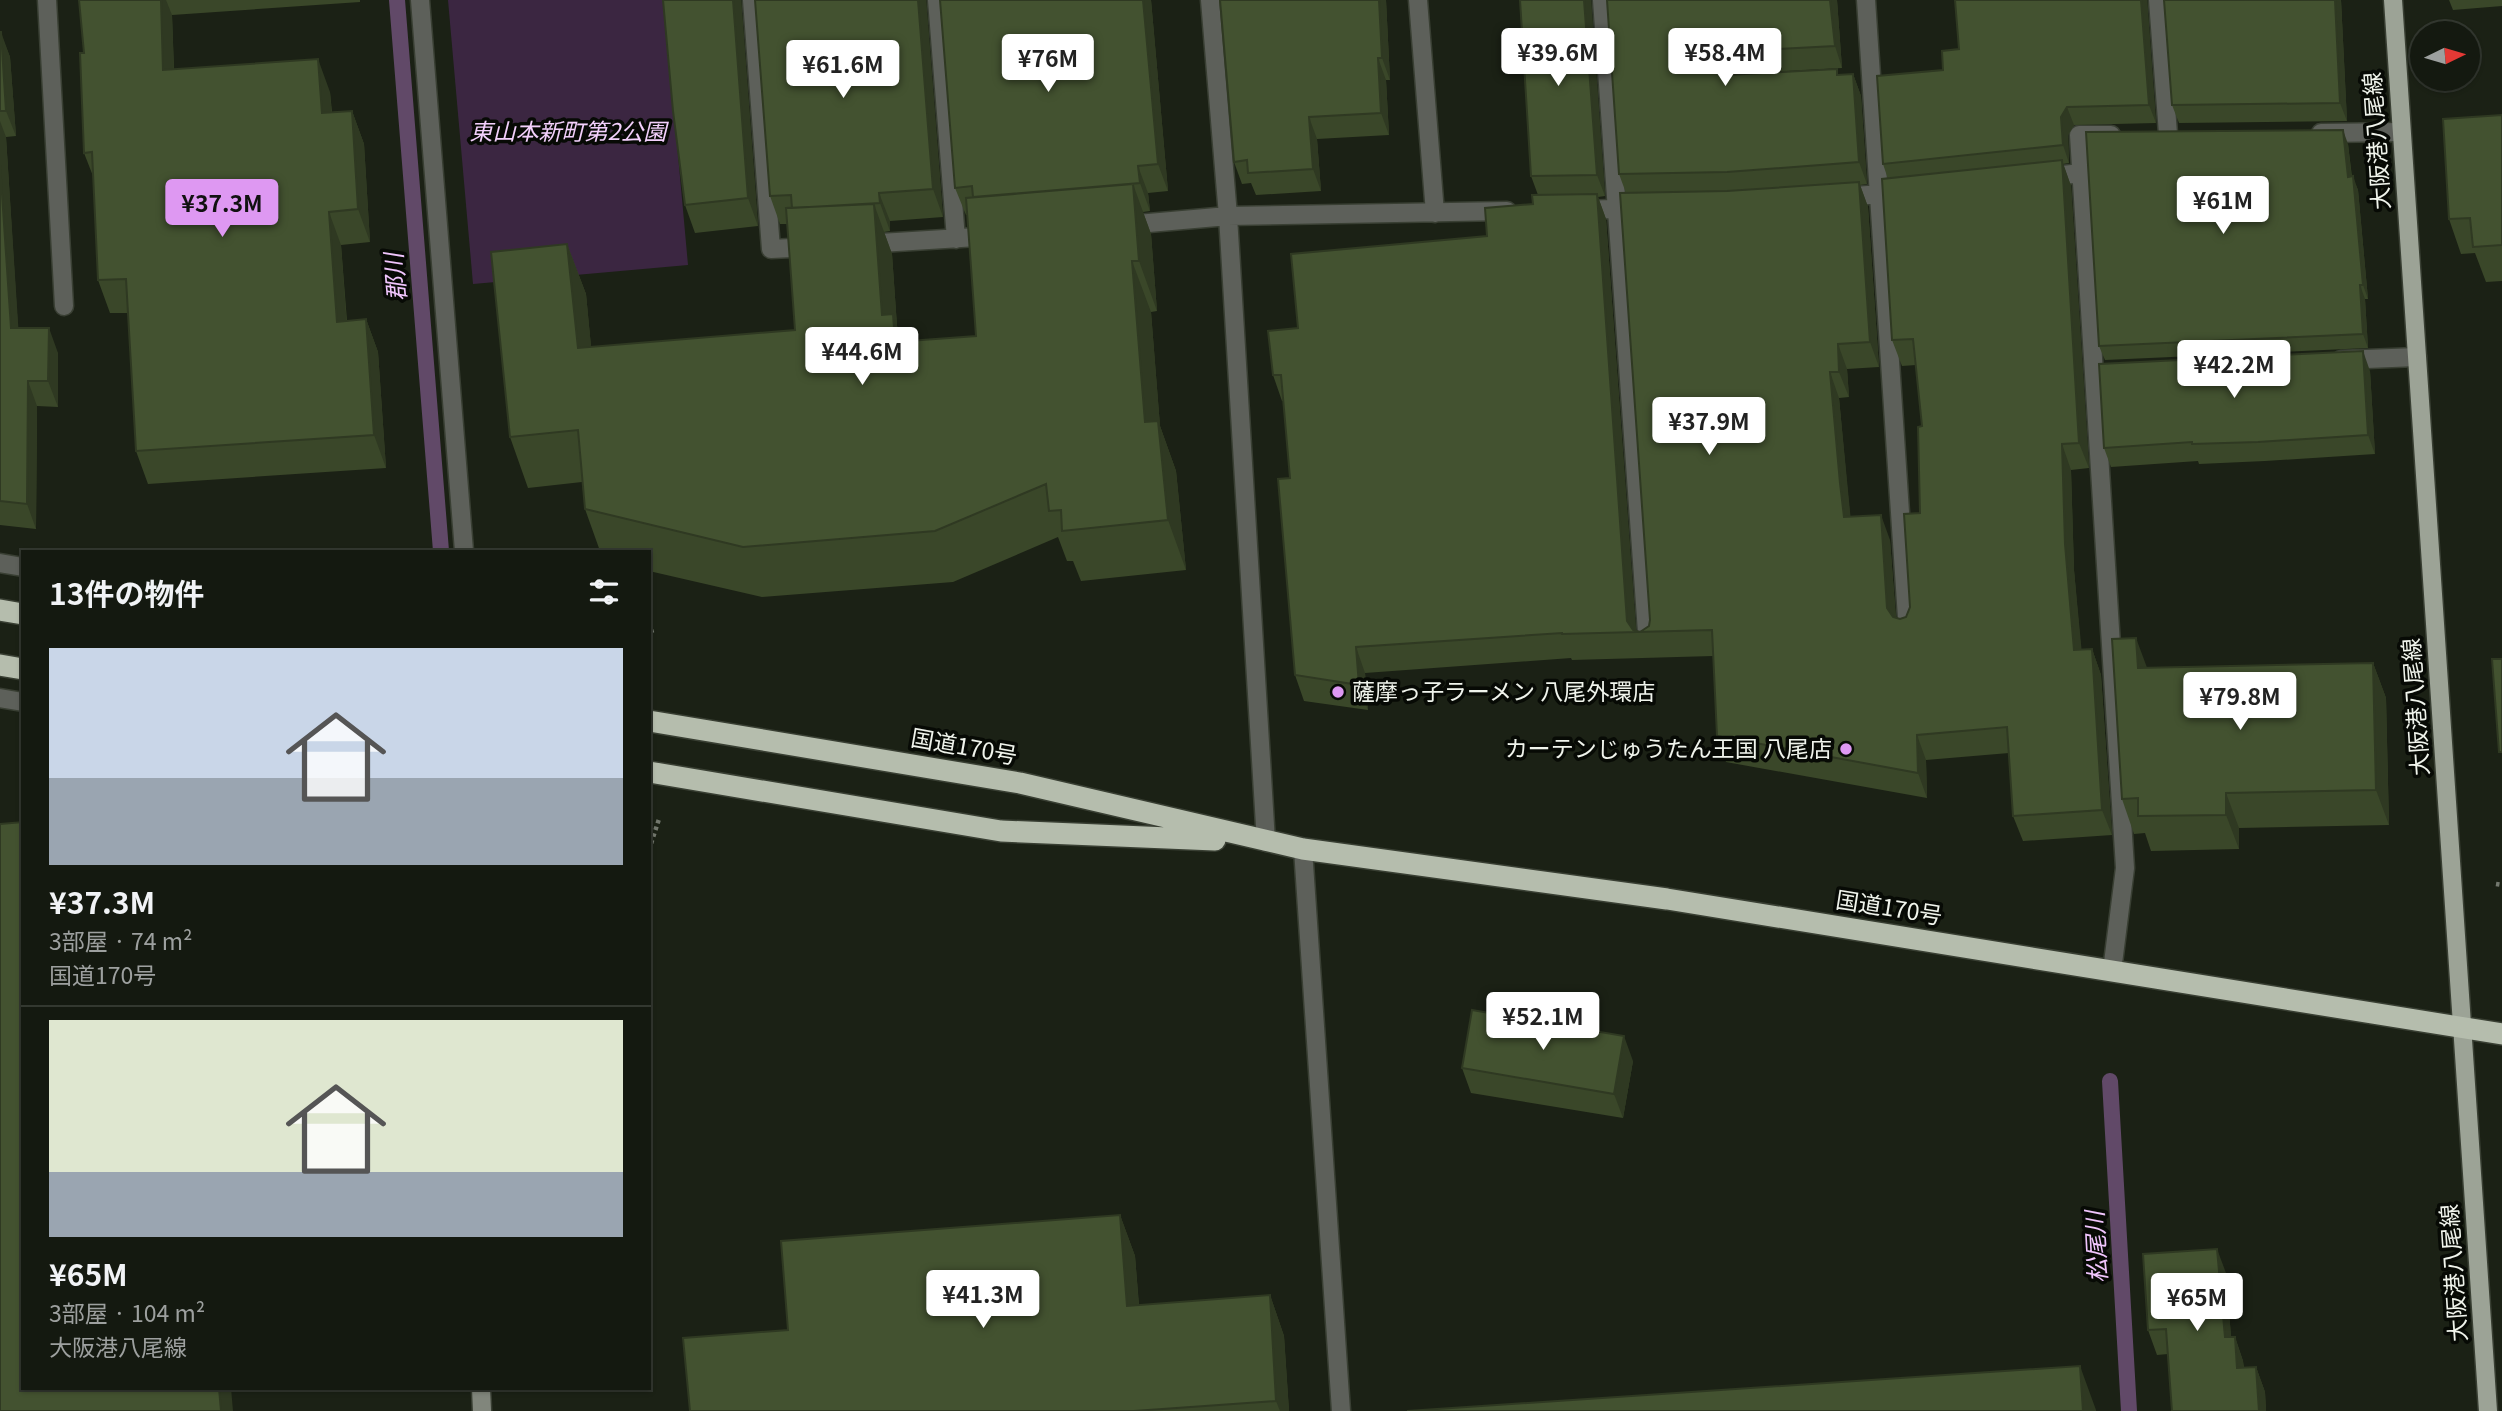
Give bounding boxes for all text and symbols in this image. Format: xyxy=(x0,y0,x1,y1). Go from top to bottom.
north arrow xyxy=(2410,21,2480,91)
map controls xyxy=(2410,21,2480,91)
pin: ¥39.6M xyxy=(1501,28,1615,88)
pin: ¥58.4M xyxy=(1668,28,1782,88)
pin: ¥76M xyxy=(1007,34,1089,94)
text: ¥39.6M xyxy=(1517,34,1599,68)
text: ¥58.4M xyxy=(1684,34,1766,68)
text: ¥76M xyxy=(1018,40,1078,74)
pin: ¥61.6M xyxy=(786,41,900,100)
text: ¥61.6M xyxy=(802,46,884,80)
street label: 大阪港八尾線 xyxy=(2353,71,2397,211)
park label: 東山本新町第2公園 xyxy=(470,113,669,147)
pin: ¥61M xyxy=(2182,176,2264,236)
pin: ¥37.3M xyxy=(165,180,279,239)
text: ¥61M xyxy=(2193,182,2253,216)
text: ¥37.3M xyxy=(181,185,263,219)
water label: 郡川 xyxy=(374,249,413,303)
pin: ¥44.6M xyxy=(805,328,919,387)
text: ¥44.6M xyxy=(821,333,903,367)
pin: ¥42.2M xyxy=(2177,340,2291,400)
text: ¥42.2M xyxy=(2193,346,2275,380)
pin: ¥37.9M xyxy=(1652,398,1766,457)
text: ¥37.9M xyxy=(1668,403,1750,437)
text: 13件の物件 xyxy=(49,570,204,614)
icon: filters xyxy=(585,573,623,611)
street label: 大阪港八尾線 xyxy=(2392,637,2436,777)
pin: ¥79.8M xyxy=(2183,672,2297,732)
place label: 薩摩っ子ラーメン 八尾外環店 xyxy=(1352,673,1655,707)
text: ¥79.8M xyxy=(2199,678,2281,712)
marker: 薩摩っ子ラーメン 八尾外環店 xyxy=(1330,684,1346,700)
icon: home xyxy=(273,694,399,820)
street label: 国道170号 xyxy=(909,719,1020,771)
place label: カーテンじゅうたん王国 八尾店 xyxy=(1505,730,1832,764)
marker: カーテンじゅうたん王国 八尾店 xyxy=(1838,741,1854,757)
text: ¥37.3M xyxy=(49,879,155,923)
street label: 国道170号 xyxy=(1834,881,1945,931)
text: 3部屋 · 74 m² xyxy=(49,923,192,957)
text: 国道170号 xyxy=(49,957,156,991)
pin: ¥52.1M xyxy=(1486,992,1600,1052)
text: ¥52.1M xyxy=(1502,998,1584,1032)
icon: home xyxy=(273,1066,399,1192)
street label: 大阪港八尾線 xyxy=(2430,1203,2474,1343)
water label: 松尾川 xyxy=(2075,1207,2114,1284)
text: ¥65M xyxy=(49,1251,128,1295)
pin: ¥41.3M xyxy=(926,1270,1040,1330)
pin: ¥65M xyxy=(2156,1274,2238,1333)
text: ¥41.3M xyxy=(942,1276,1024,1310)
text: ¥65M xyxy=(2167,1279,2227,1313)
text: 3部屋 · 104 m² xyxy=(49,1295,205,1329)
text: 大阪港八尾線 xyxy=(49,1329,187,1363)

